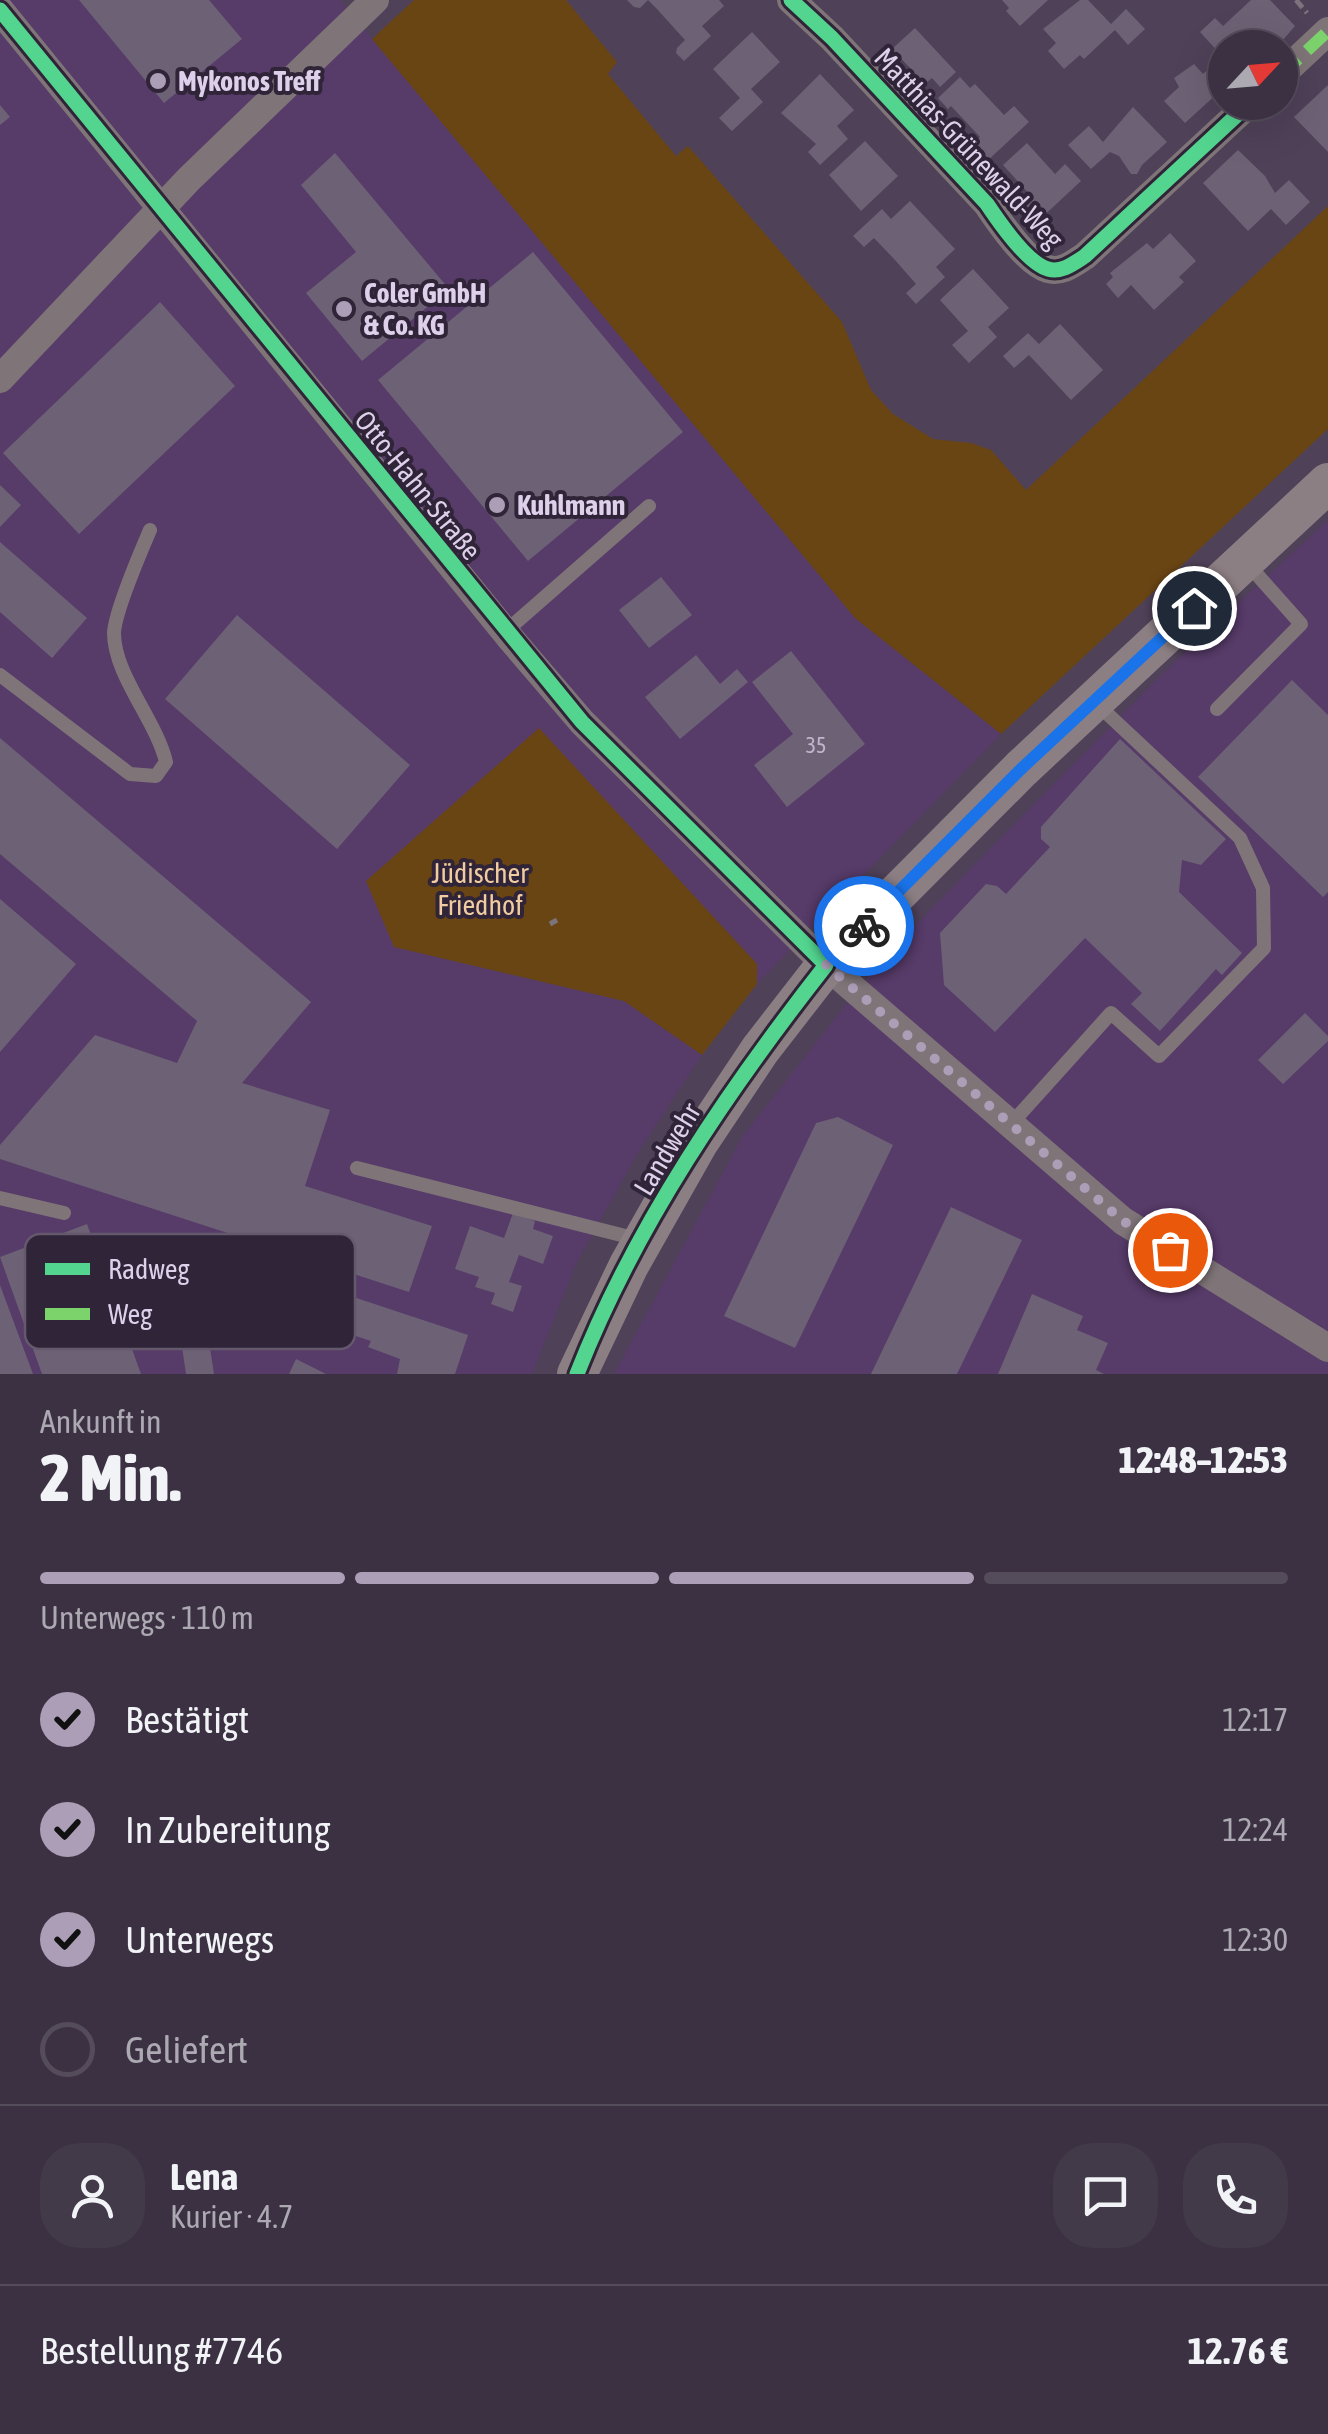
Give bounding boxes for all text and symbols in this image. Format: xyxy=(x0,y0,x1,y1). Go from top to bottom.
north arrow xyxy=(1208,30,1298,120)
map controls xyxy=(1208,30,1298,120)
street label: Matthias-Grünewald-Weg xyxy=(868,41,1070,255)
place label: Mykonos Treff xyxy=(178,65,321,97)
marker: Mykonos Treff xyxy=(147,70,169,92)
place label: Coler GmbH & Co. KG xyxy=(364,277,486,341)
marker: Coler GmbH & Co. KG xyxy=(333,298,355,320)
street label: Otto-Hahn-Straße xyxy=(348,404,488,566)
place label: Kuhlmann xyxy=(517,489,625,521)
marker: Kuhlmann xyxy=(486,494,508,516)
pin xyxy=(1152,566,1237,651)
icon: home xyxy=(1167,581,1222,636)
house number: 35 xyxy=(806,732,826,758)
park label: Jüdischer Friedhof xyxy=(432,857,529,921)
courier xyxy=(814,876,914,976)
icon: bike xyxy=(837,899,892,954)
street label: Landwehr xyxy=(627,1097,707,1201)
pin xyxy=(1128,1208,1213,1293)
icon: bag xyxy=(1143,1223,1198,1278)
legend xyxy=(25,1234,355,1349)
text: Radweg xyxy=(108,1253,189,1285)
text: Weg xyxy=(108,1298,152,1330)
text: Ankunft in xyxy=(40,1403,162,1440)
text: 12:48–12:53 xyxy=(1118,1438,1288,1481)
text: 2 Min. xyxy=(40,1440,181,1515)
text: Unterwegs · 110 m xyxy=(40,1599,254,1636)
icon: check xyxy=(40,1692,95,1747)
text: Bestätigt xyxy=(125,1698,249,1741)
text: 12:17 xyxy=(1222,1701,1288,1738)
icon: check xyxy=(40,1802,95,1857)
text: In Zubereitung xyxy=(125,1808,330,1851)
text: 12:24 xyxy=(1222,1811,1288,1848)
icon: check xyxy=(40,1912,95,1967)
text: Unterwegs xyxy=(125,1918,274,1961)
text: 12:30 xyxy=(1222,1921,1288,1958)
text: Geliefert xyxy=(125,2028,248,2071)
button: person xyxy=(40,2143,145,2248)
button: chat xyxy=(1053,2143,1158,2248)
button: phone xyxy=(1183,2143,1288,2248)
text: Lena xyxy=(170,2155,238,2198)
text: Kurier · 4.7 xyxy=(170,2198,293,2235)
text: Bestellung #7746 xyxy=(40,2329,283,2372)
text: 12.76 € xyxy=(1187,2329,1288,2372)

